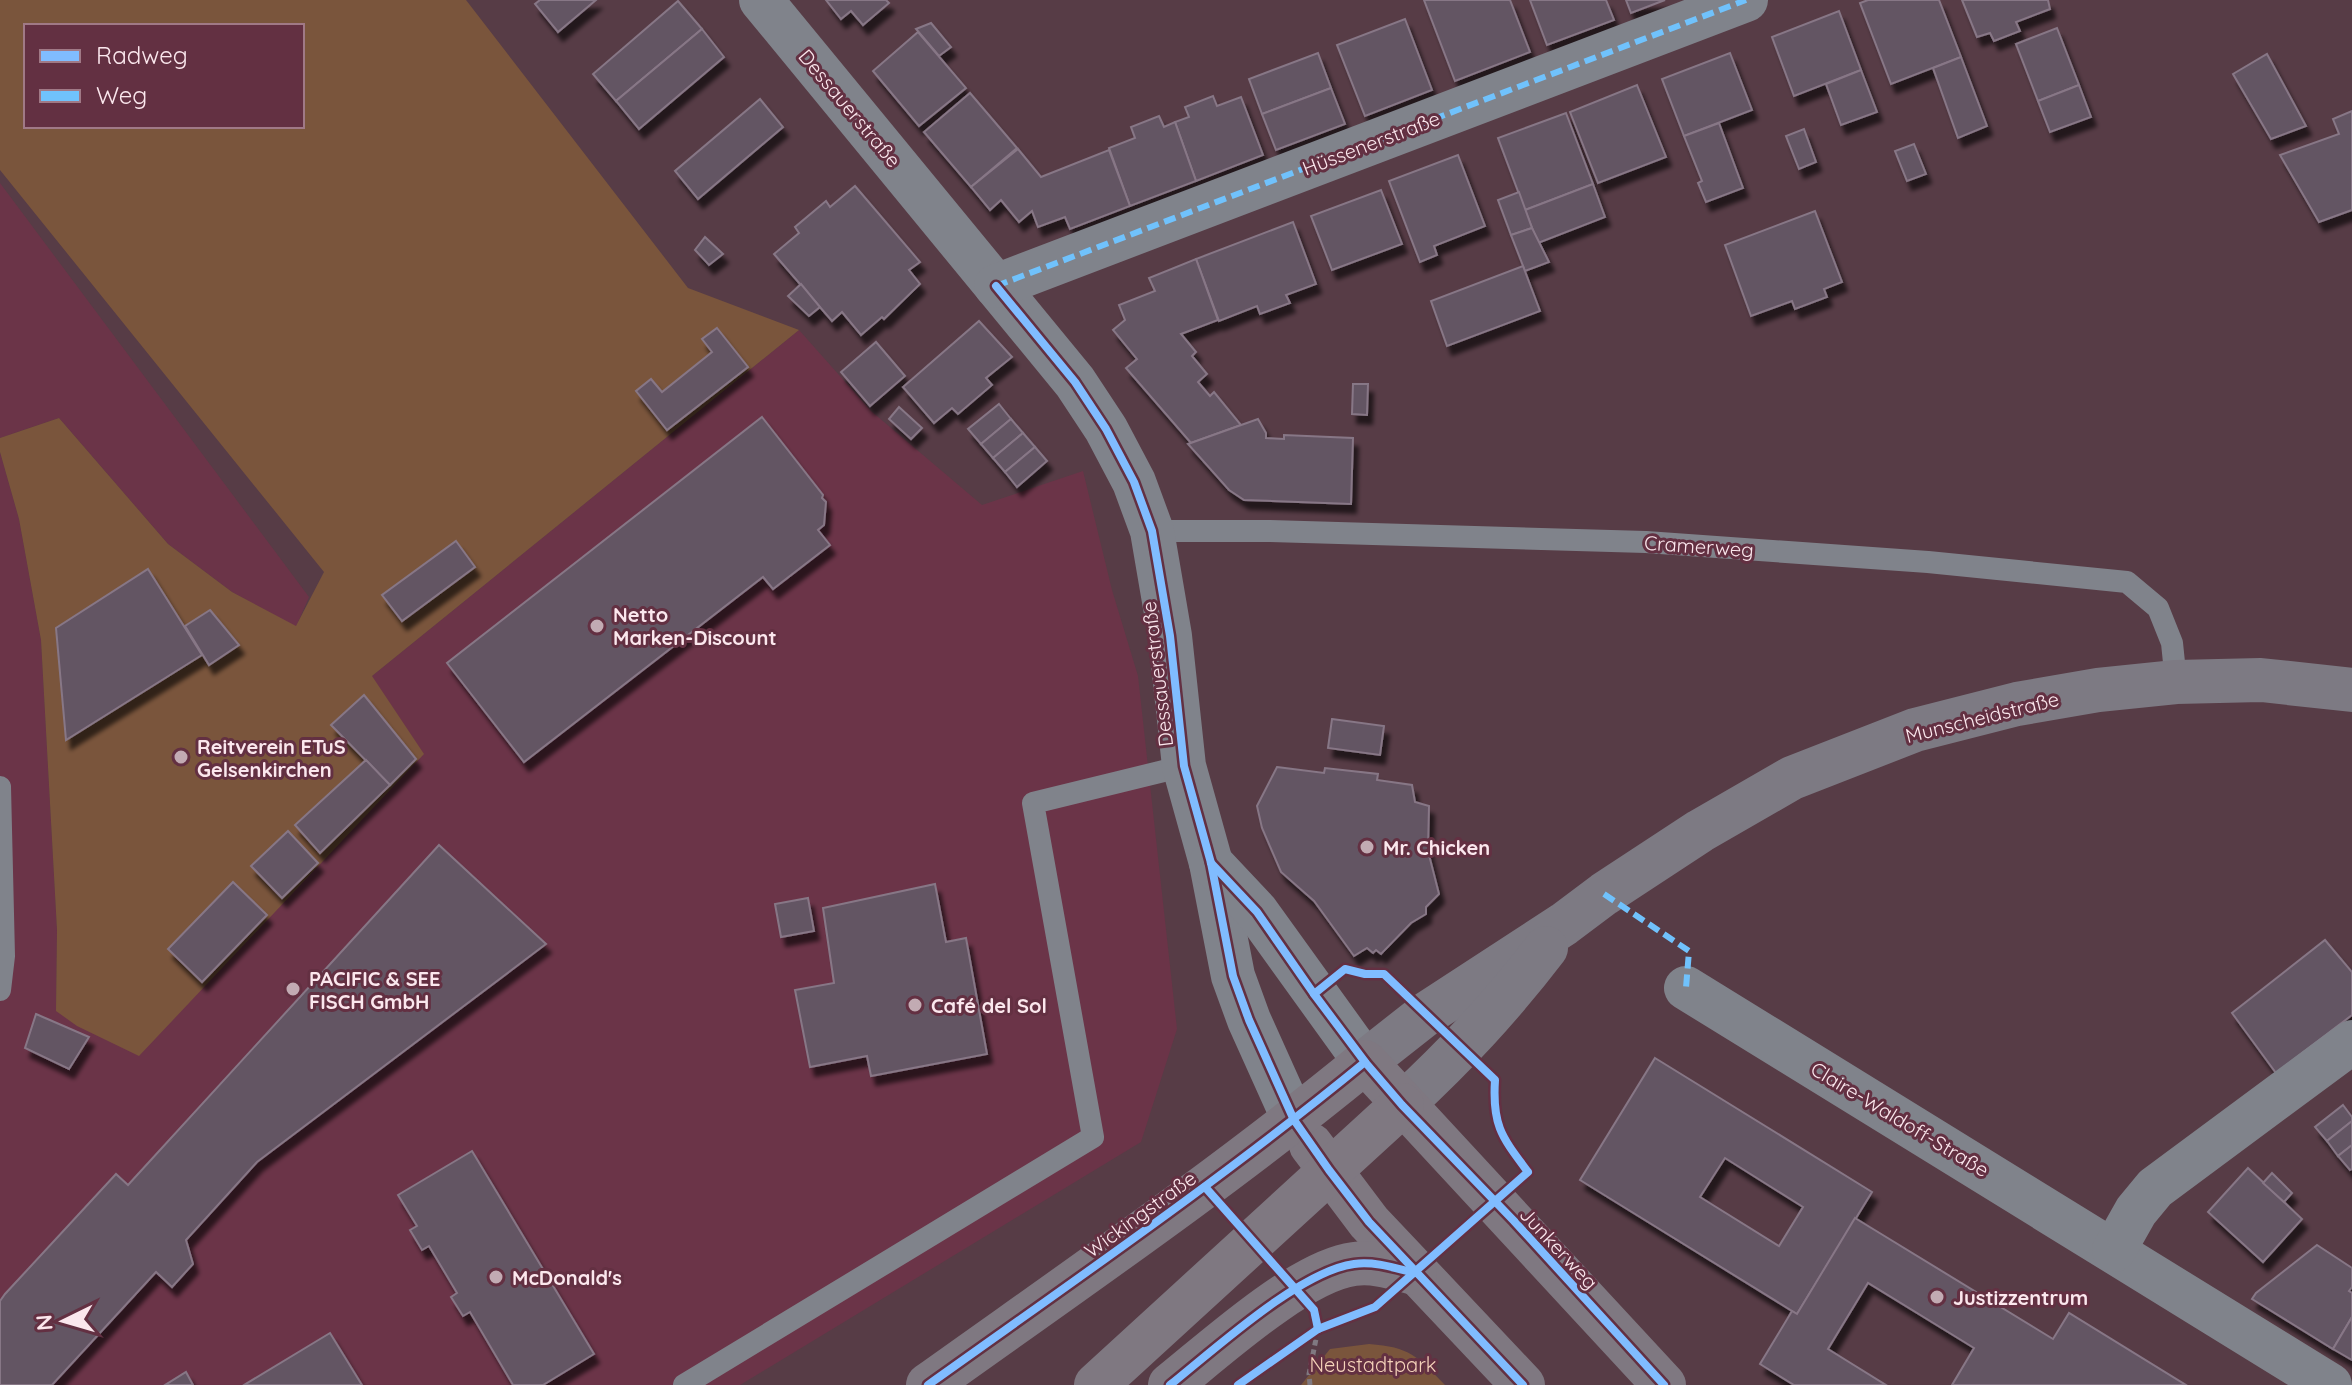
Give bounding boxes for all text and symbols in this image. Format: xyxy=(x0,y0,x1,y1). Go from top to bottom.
legend xyxy=(24,24,304,128)
text: Radweg xyxy=(96,40,188,70)
street label: Dessauerstraße xyxy=(793,44,907,172)
text: Weg xyxy=(96,80,147,110)
street label: Hüssenerstraße xyxy=(1299,105,1443,181)
street label: Cramerweg xyxy=(1643,530,1755,562)
street label: Dessauerstraße xyxy=(1136,600,1178,748)
place label: Netto Marken-Discount xyxy=(613,602,777,650)
marker: Netto Marken-Discount xyxy=(588,617,606,635)
street label: Munscheidstraße xyxy=(1903,686,2061,748)
place label: Reitverein ETuS Gelsenkirchen xyxy=(197,734,346,782)
marker: Reitverein ETuS Gelsenkirchen xyxy=(172,748,190,766)
place label: Mr. Chicken xyxy=(1383,835,1490,860)
marker: Mr. Chicken xyxy=(1358,838,1376,856)
place label: PACIFIC & SEE FISCH GmbH xyxy=(309,966,440,1014)
marker: PACIFIC & SEE FISCH GmbH xyxy=(284,980,302,998)
place label: Café del Sol xyxy=(931,993,1047,1018)
marker: Café del Sol xyxy=(906,996,924,1014)
street label: Claire-Waldoff-Straße xyxy=(1806,1056,1994,1182)
street label: Wickingstraße xyxy=(1079,1165,1201,1263)
street label: Junkerweg xyxy=(1515,1202,1603,1294)
place label: McDonald's xyxy=(512,1265,622,1290)
marker: McDonald's xyxy=(487,1268,505,1286)
north arrow xyxy=(24,1281,104,1361)
place label: Justizzentrum xyxy=(1953,1285,2088,1310)
marker: Justizzentrum xyxy=(1928,1288,1946,1306)
text: N xyxy=(29,1313,59,1332)
park label: Neustadtpark xyxy=(1309,1352,1437,1377)

